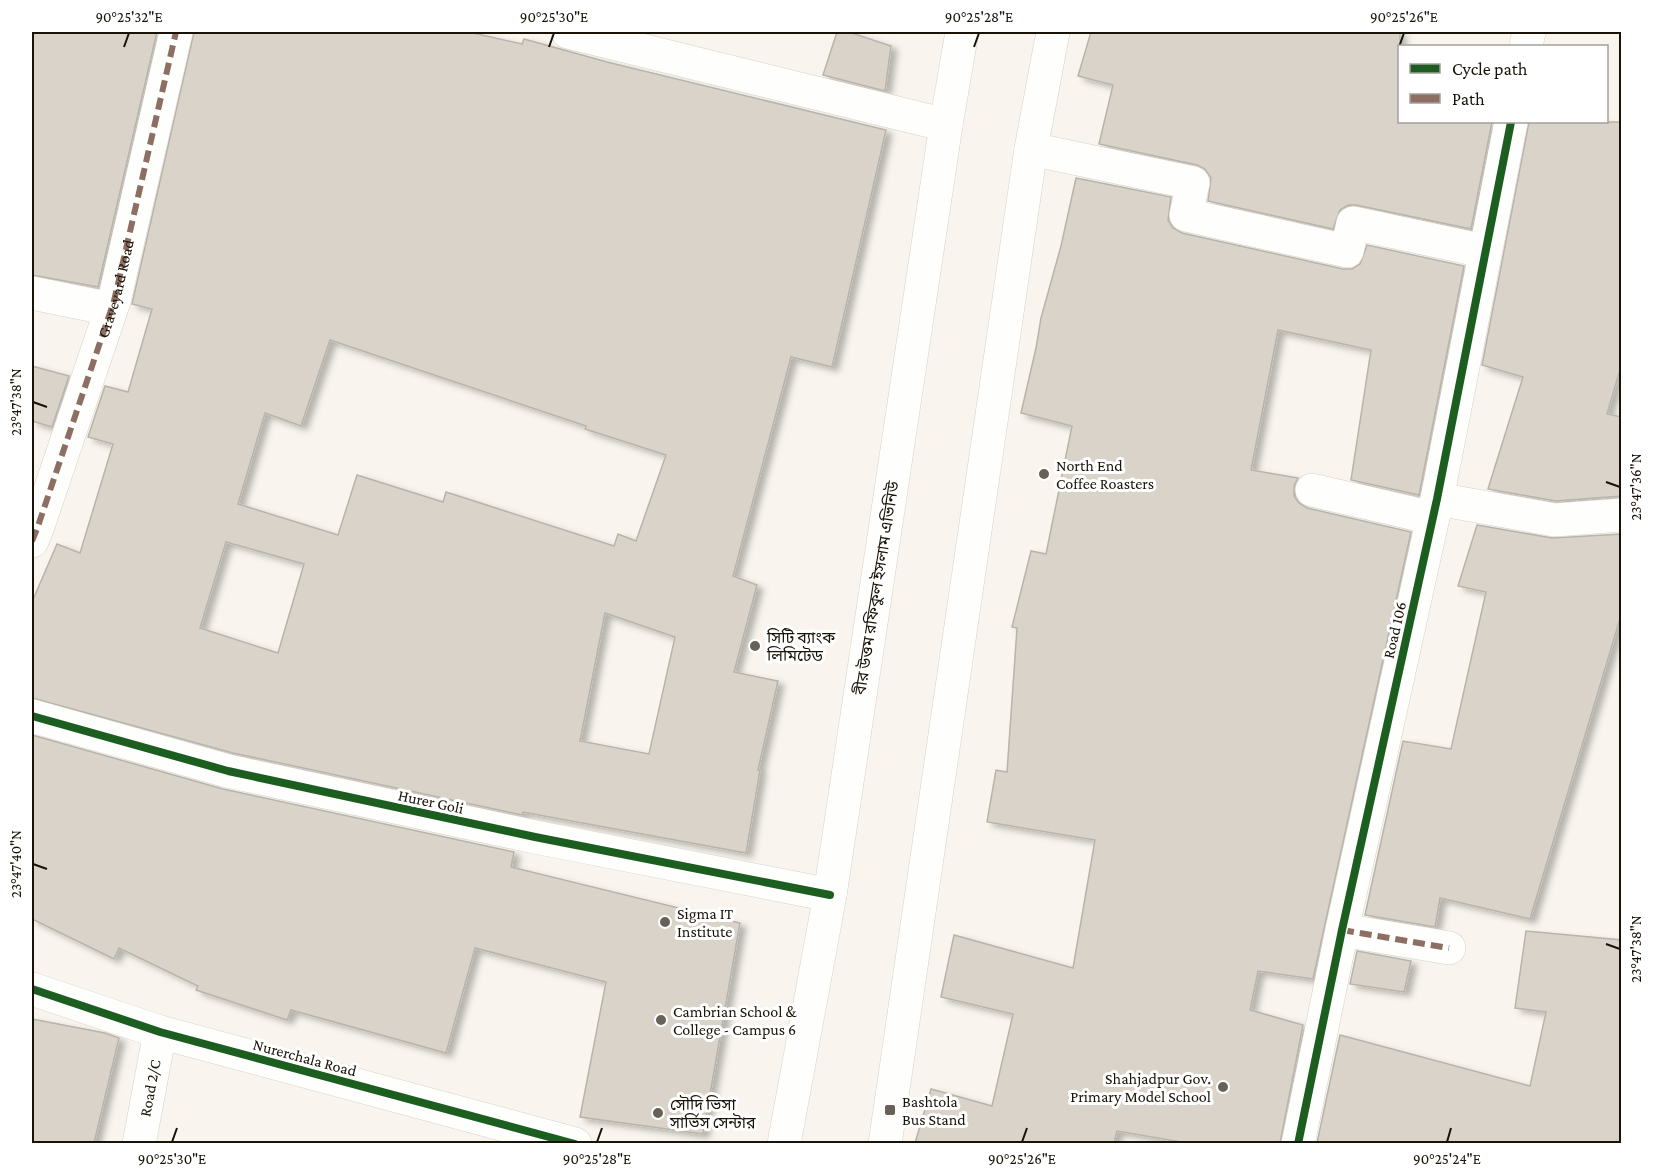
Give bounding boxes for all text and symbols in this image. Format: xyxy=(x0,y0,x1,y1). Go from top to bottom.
text: 90°25'32"E xyxy=(95,9,163,25)
text: 90°25'30"E xyxy=(520,9,588,25)
text: 90°25'28"E xyxy=(945,9,1013,25)
text: 90°25'26"E xyxy=(1370,9,1438,25)
legend xyxy=(1398,45,1608,123)
text: Cycle path xyxy=(1452,59,1528,79)
text: Path xyxy=(1452,89,1485,109)
street label: Graveyard Road xyxy=(94,237,137,340)
text: 23°47'38"N xyxy=(8,368,24,436)
text: 23°47'36"N xyxy=(1628,453,1644,521)
place label: North End Coffee Roasters xyxy=(1056,457,1154,492)
marker: North End Coffee Roasters xyxy=(1037,467,1051,481)
street label: বীর উত্তম রফিকুল ইসলাম এভিনিউ xyxy=(850,479,903,697)
street label: Road 106 xyxy=(1380,600,1409,660)
place label: সিটি ব্যাংক লিমিটেড xyxy=(766,628,836,664)
marker: সিটি ব্যাংক লিমিটেড xyxy=(748,639,762,653)
street label: Hurer Goli xyxy=(397,786,465,817)
text: 23°47'40"N xyxy=(8,830,24,898)
place label: Sigma IT Institute xyxy=(677,905,734,940)
marker: Sigma IT Institute xyxy=(658,915,672,929)
text: 23°47'38"N xyxy=(1628,915,1644,983)
place label: Cambrian School & College - Campus 6 xyxy=(673,1003,797,1039)
marker: Cambrian School & College - Campus 6 xyxy=(654,1013,668,1027)
street label: Nurerchala Road xyxy=(251,1036,359,1080)
street label: Road 2/C xyxy=(136,1058,164,1118)
place label: Shahjadpur Gov. Primary Model School xyxy=(1070,1070,1211,1106)
marker: Shahjadpur Gov. Primary Model School xyxy=(1216,1080,1230,1094)
place label: Bashtola Bus Stand xyxy=(902,1093,966,1128)
place label: সৌদি ভিসা সার্ভিস সেন্টার xyxy=(669,1095,756,1131)
marker: Bashtola Bus Stand xyxy=(883,1103,897,1117)
marker: সৌদি ভিসা সার্ভিস সেন্টার xyxy=(651,1106,665,1120)
text: 90°25'30"E xyxy=(138,1151,206,1167)
text: 90°25'28"E xyxy=(563,1151,631,1167)
text: 90°25'26"E xyxy=(988,1151,1056,1167)
text: 90°25'24"E xyxy=(1413,1151,1481,1167)

